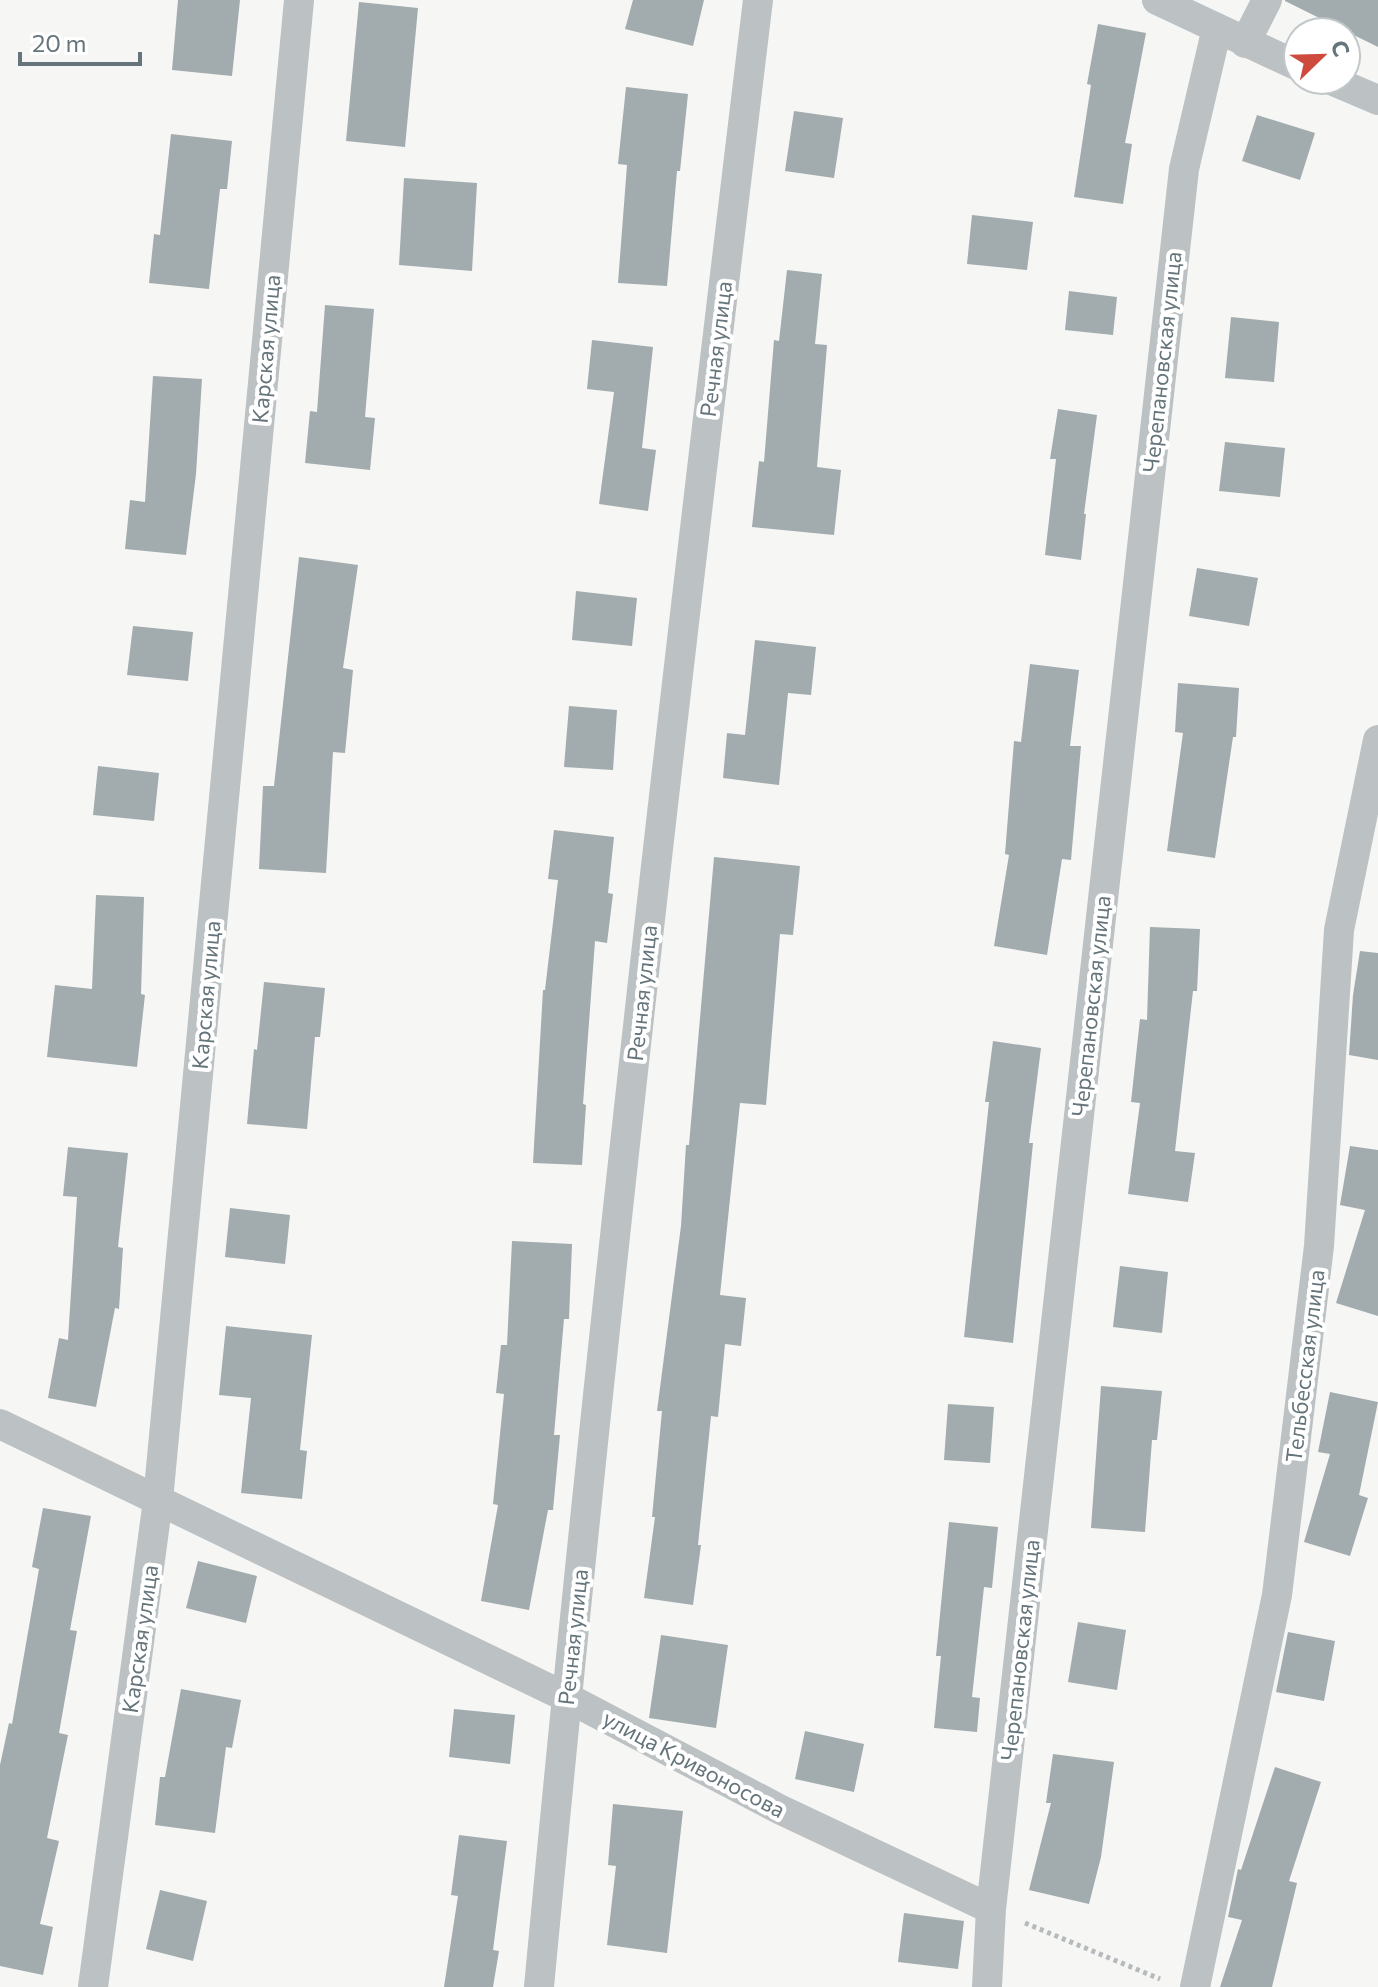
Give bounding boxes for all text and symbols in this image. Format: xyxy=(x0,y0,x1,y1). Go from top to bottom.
scale bar xyxy=(20,16,140,66)
north arrow xyxy=(1282,16,1362,96)
text: 20 m xyxy=(32,28,86,57)
text: С xyxy=(1326,36,1356,60)
street label: Черепановская улица xyxy=(1136,250,1187,474)
street label: Карская улица xyxy=(246,274,285,424)
street label: Речная улица xyxy=(694,280,737,418)
street label: Черепановская улица xyxy=(1065,894,1116,1118)
street label: Карская улица xyxy=(186,920,225,1070)
street label: Речная улица xyxy=(621,924,662,1062)
street label: Тельбесская улица xyxy=(1279,1268,1330,1464)
street label: Черепановская улица xyxy=(994,1538,1045,1762)
street label: Карская улица xyxy=(116,1563,163,1715)
street label: Речная улица xyxy=(552,1568,593,1706)
street label: улица Кривоносова xyxy=(599,1704,790,1823)

